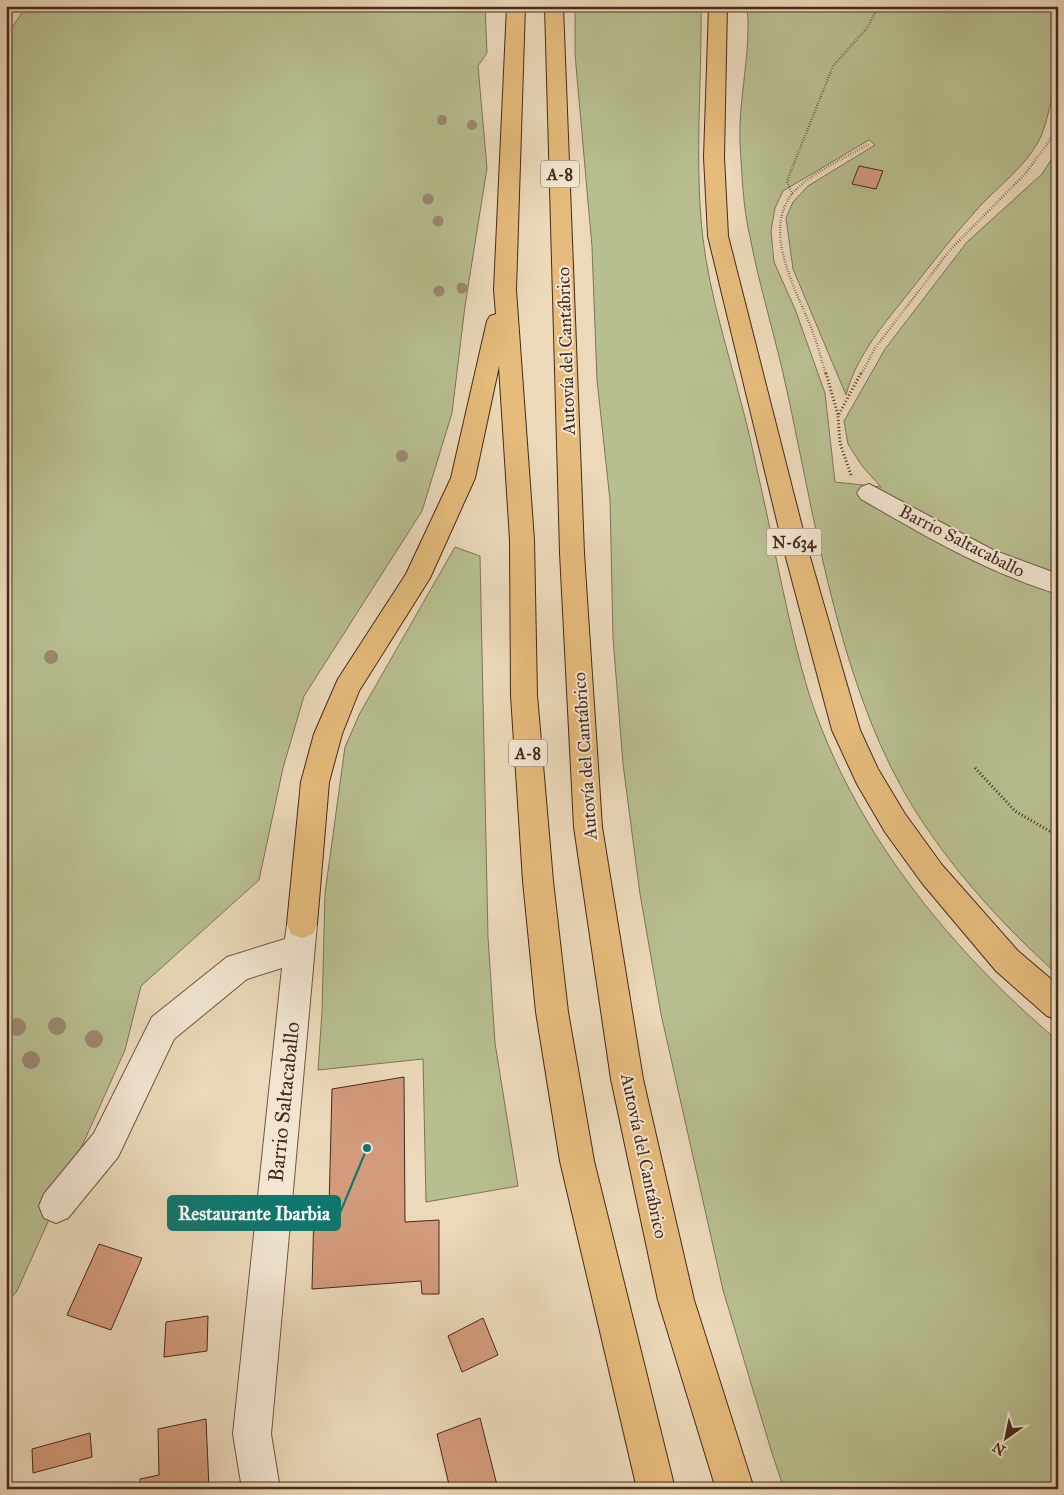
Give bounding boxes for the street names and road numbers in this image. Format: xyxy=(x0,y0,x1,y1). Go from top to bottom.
road number: A-8 xyxy=(541,160,579,188)
street label: Autovía del Cantábrico xyxy=(552,267,580,436)
street label: Barrio Saltacaballo xyxy=(895,500,1029,582)
road number: N-634 xyxy=(766,528,822,556)
street label: Autovía del Cantábrico xyxy=(568,671,602,842)
road number: A-8 xyxy=(509,740,547,766)
street label: Barrio Saltacaballo xyxy=(263,1020,305,1183)
street label: Autovía del Cantábrico xyxy=(616,1071,672,1240)

